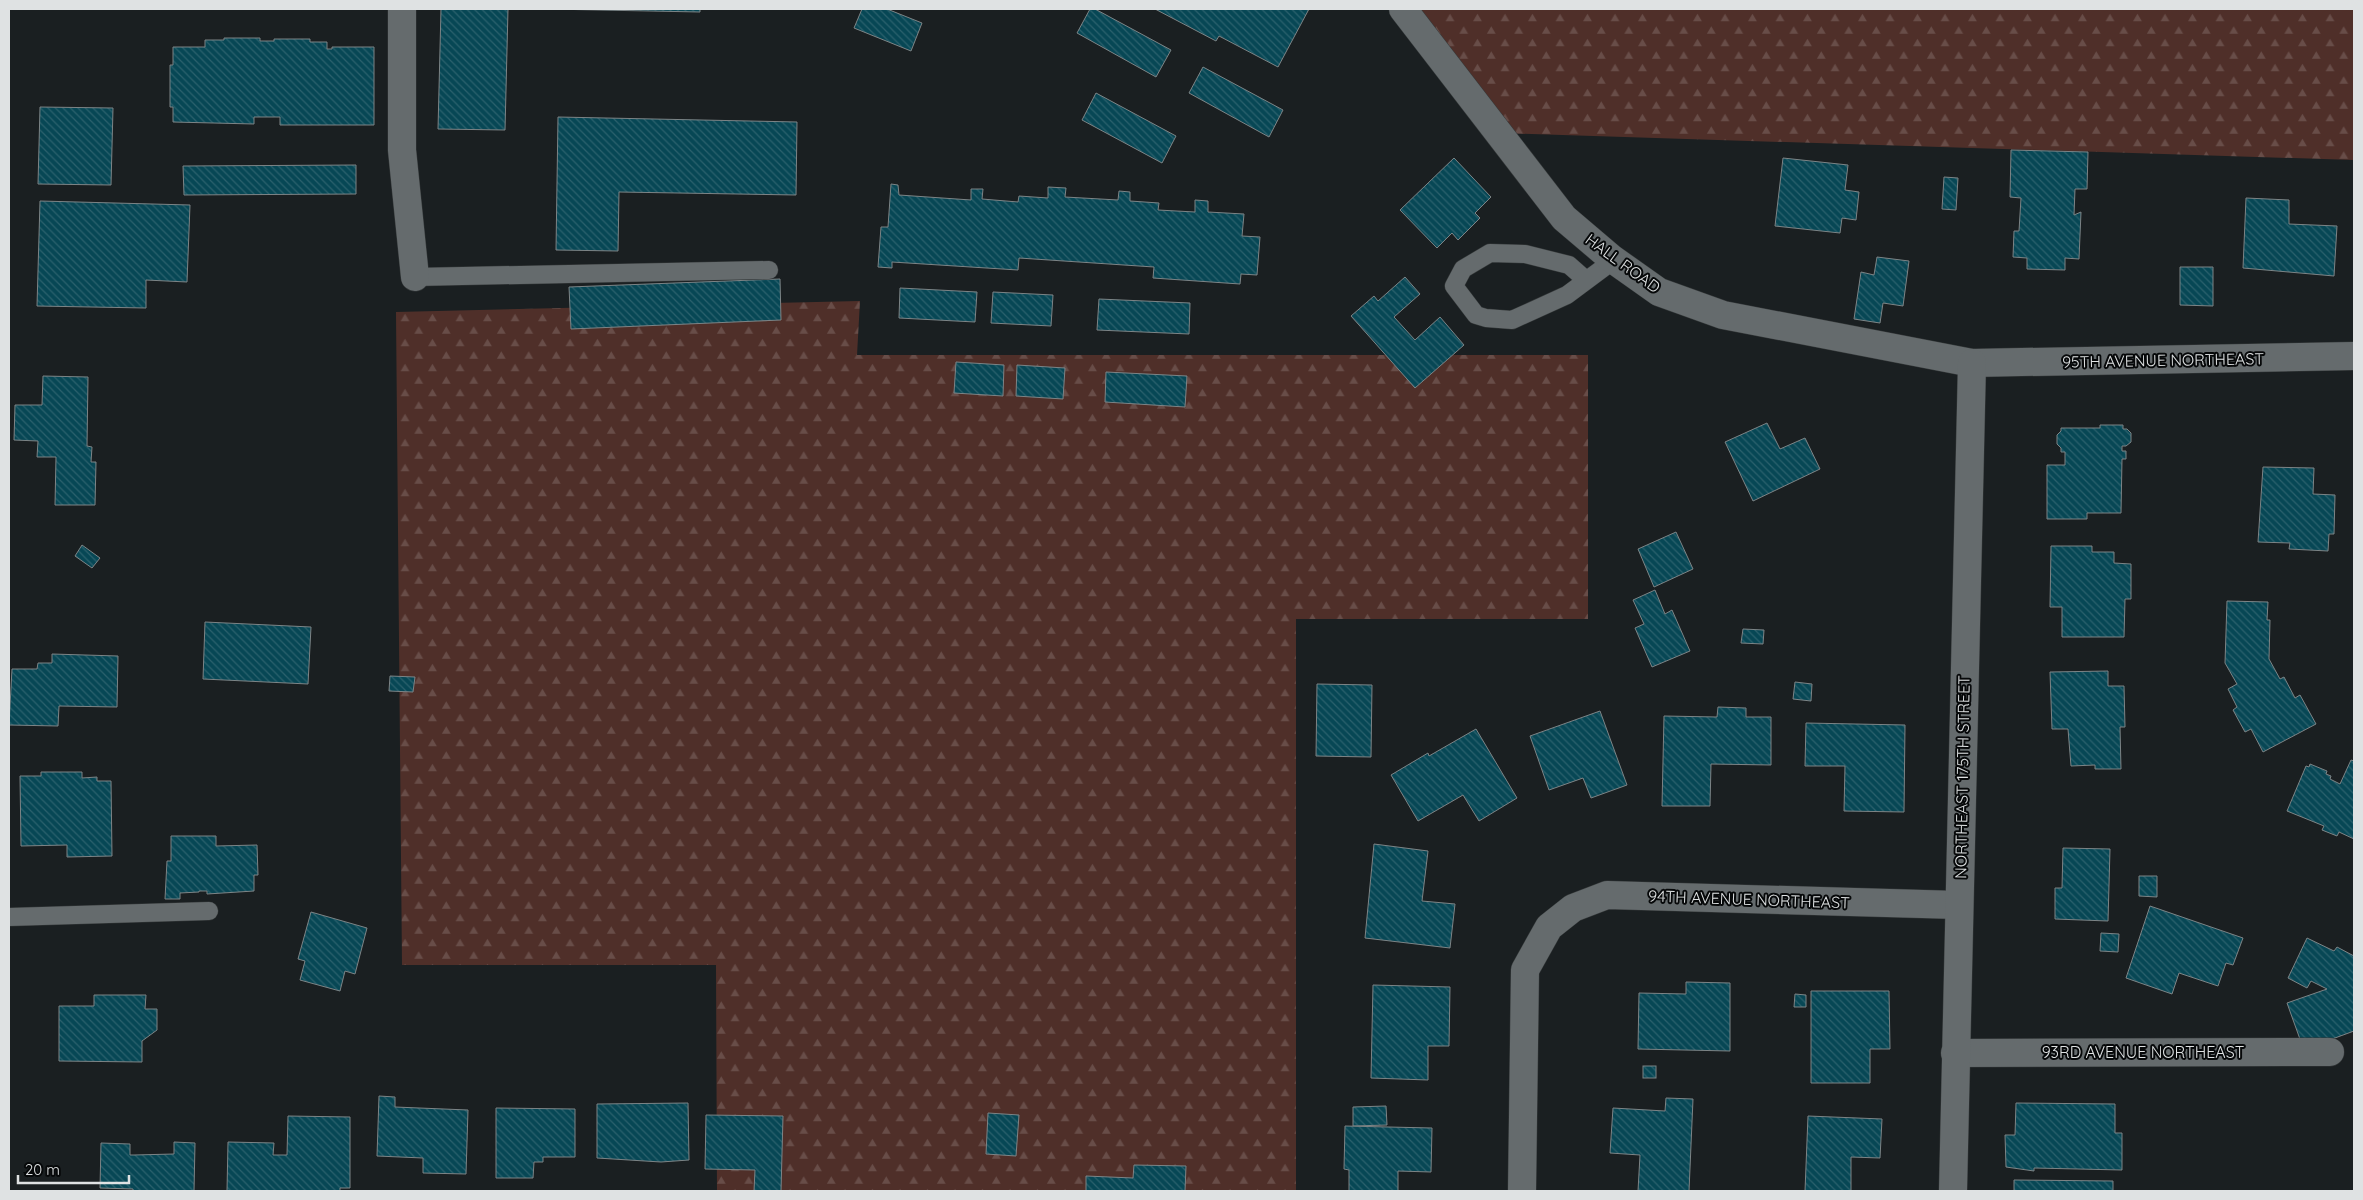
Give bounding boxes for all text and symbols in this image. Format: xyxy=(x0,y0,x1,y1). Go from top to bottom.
street label: HALL ROAD xyxy=(1582,229,1664,297)
street label: 95TH AVENUE NORTHEAST xyxy=(2062,348,2264,372)
street label: NORTHEAST 175TH STREET xyxy=(1950,675,1974,879)
street label: 94TH AVENUE NORTHEAST xyxy=(1648,885,1850,913)
street label: 93RD AVENUE NORTHEAST xyxy=(2042,1042,2245,1062)
scale bar xyxy=(18,1152,129,1184)
text: 20 m xyxy=(25,1160,60,1179)

